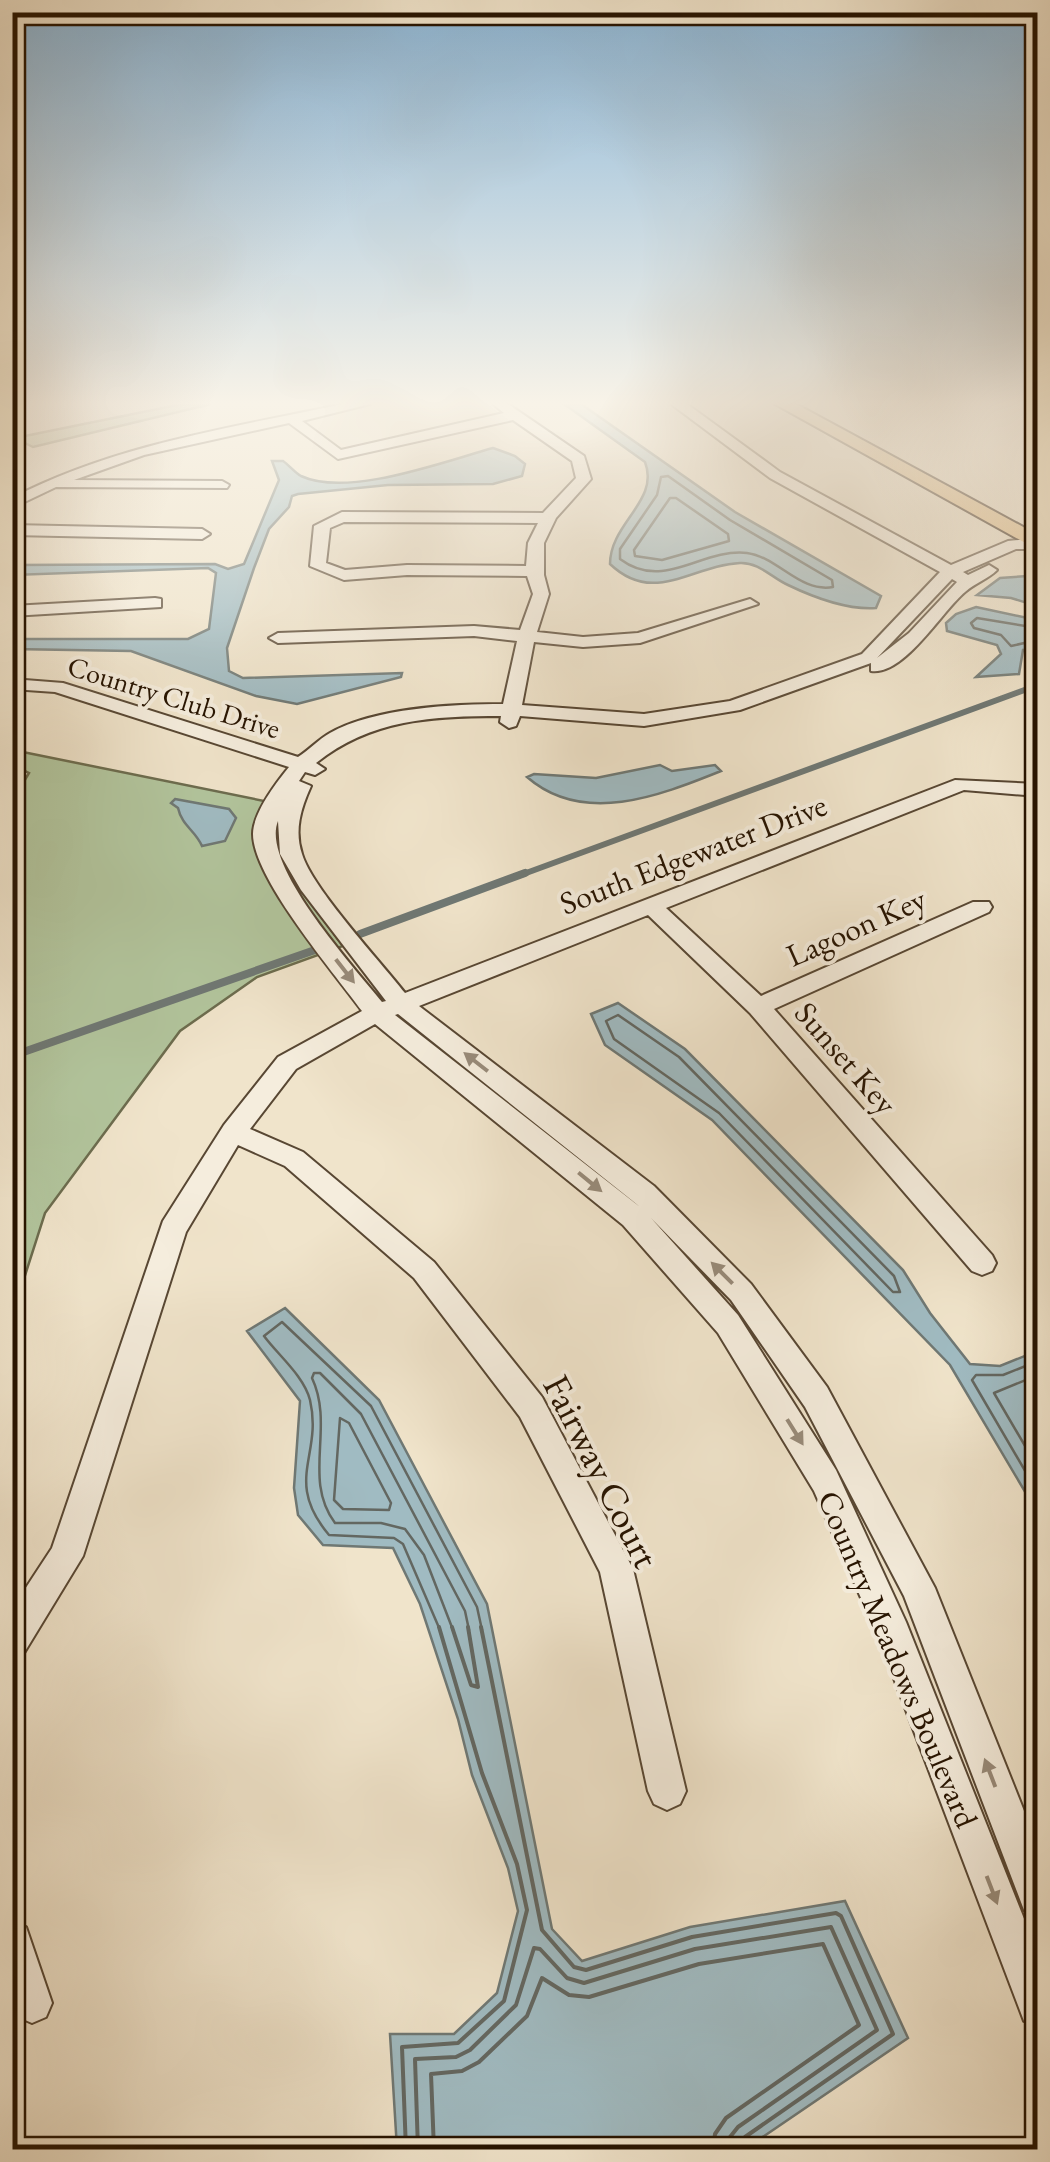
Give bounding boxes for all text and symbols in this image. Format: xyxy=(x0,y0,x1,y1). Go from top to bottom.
street label: Country Club Drive xyxy=(63,648,285,746)
street label: South Edgewater Drive xyxy=(554,784,832,924)
street label: Lagoon Key xyxy=(780,877,933,976)
one-way arrow xyxy=(334,958,354,984)
street label: Sunset Key xyxy=(785,993,907,1124)
one-way arrow xyxy=(463,1053,489,1073)
one-way arrow xyxy=(577,1171,603,1192)
one-way arrow xyxy=(711,1262,735,1286)
street label: Fairway Court xyxy=(532,1366,672,1576)
one-way arrow xyxy=(785,1418,803,1446)
street label: Country Meadows Boulevard xyxy=(808,1484,988,1835)
one-way arrow xyxy=(981,1757,997,1787)
one-way arrow xyxy=(985,1875,1001,1905)

